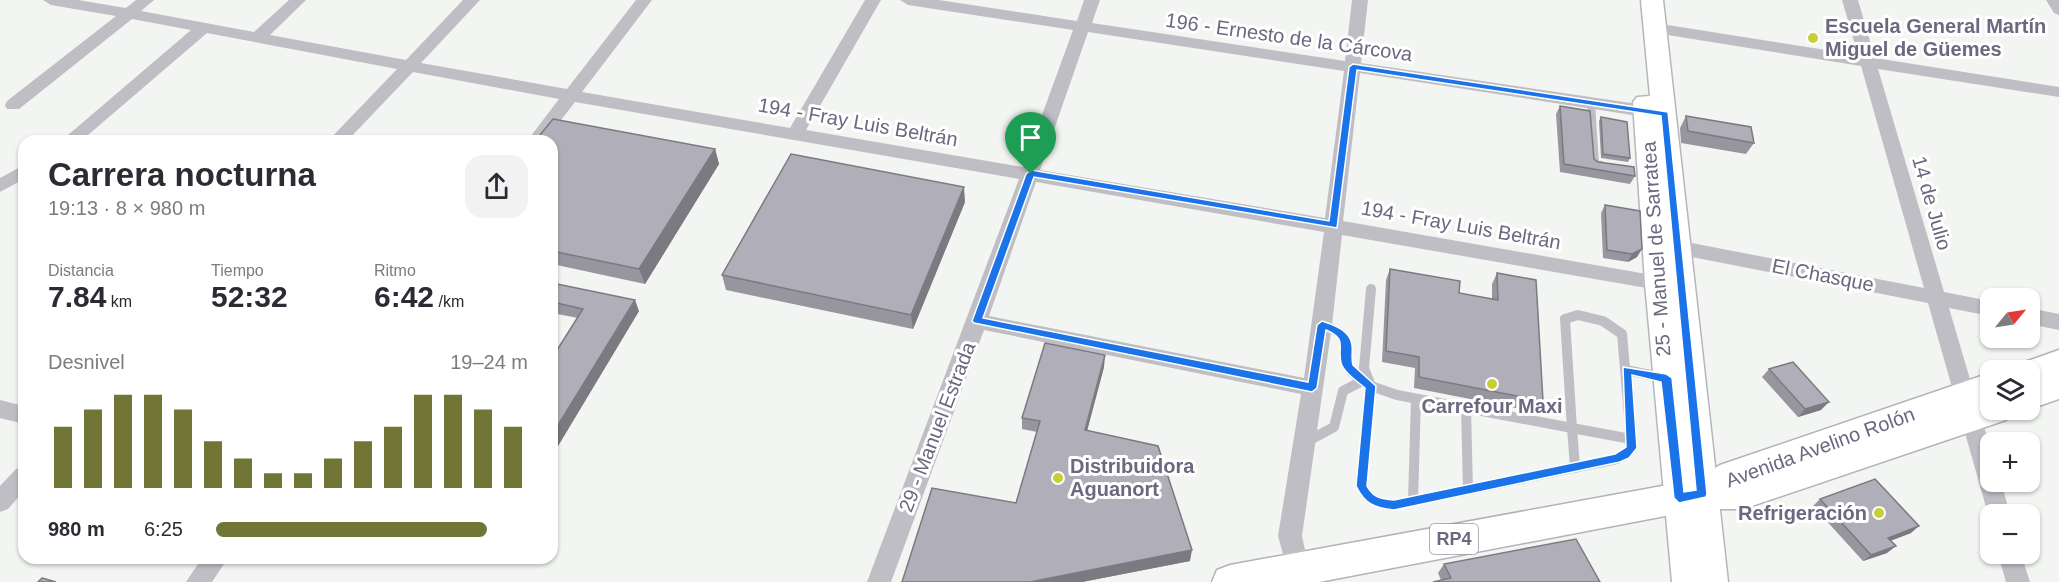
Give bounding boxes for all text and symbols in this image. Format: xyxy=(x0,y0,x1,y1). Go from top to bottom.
street label: 196 - Ernesto de la Cárcova xyxy=(1164,9,1415,65)
place label: Escuela General Martín Miguel de Güemes xyxy=(1825,15,2046,60)
marker: Escuela General Martín Miguel de Güemes xyxy=(1806,31,1820,45)
street label: 194 - Fray Luis Beltrán xyxy=(756,94,960,150)
pin xyxy=(1005,112,1056,174)
icon: arrive xyxy=(1014,121,1047,154)
street label: 25 - Manuel de Sarratea xyxy=(1637,140,1674,357)
street label: 14 de Julio xyxy=(1908,153,1956,253)
button: share xyxy=(465,155,528,218)
text: Carrera nocturna xyxy=(48,156,316,193)
text: 19:13 · 8 × 980 m xyxy=(48,197,205,219)
street label: 194 - Fray Luis Beltrán xyxy=(1359,197,1563,253)
street label: El Chasque xyxy=(1770,254,1876,296)
text: Distancia xyxy=(48,262,114,279)
text: Tiempo xyxy=(211,262,264,279)
text: Ritmo xyxy=(374,262,416,279)
text: 7.84 xyxy=(48,280,106,313)
text: 52:32 xyxy=(211,280,288,313)
text: 6:42 xyxy=(374,280,434,313)
north arrow xyxy=(1980,288,2040,348)
map controls xyxy=(1980,288,2040,564)
text: km xyxy=(106,293,132,310)
text: /km xyxy=(434,293,464,310)
street label: 29 - Manuel Estrada xyxy=(894,338,980,515)
text: Desnivel xyxy=(48,351,125,373)
text: 19–24 m xyxy=(450,351,528,373)
button: layers xyxy=(1980,360,2040,420)
marker: Carrefour Maxi xyxy=(1485,377,1499,391)
place label: Carrefour Maxi xyxy=(1421,395,1563,417)
street label: Avenida Avelino Rolón xyxy=(1723,403,1917,491)
button: + xyxy=(1980,432,2040,492)
place label: Distribuidora Aguanort xyxy=(1070,455,1195,500)
marker: Distribuidora Aguanort xyxy=(1051,471,1065,485)
place label: Refrigeración xyxy=(1738,502,1867,524)
button: − xyxy=(1980,504,2040,564)
marker: Refrigeración xyxy=(1872,506,1886,520)
text: 980 m xyxy=(48,518,105,540)
text: 6:25 xyxy=(144,518,183,540)
road number: RP4 xyxy=(1430,524,1478,554)

